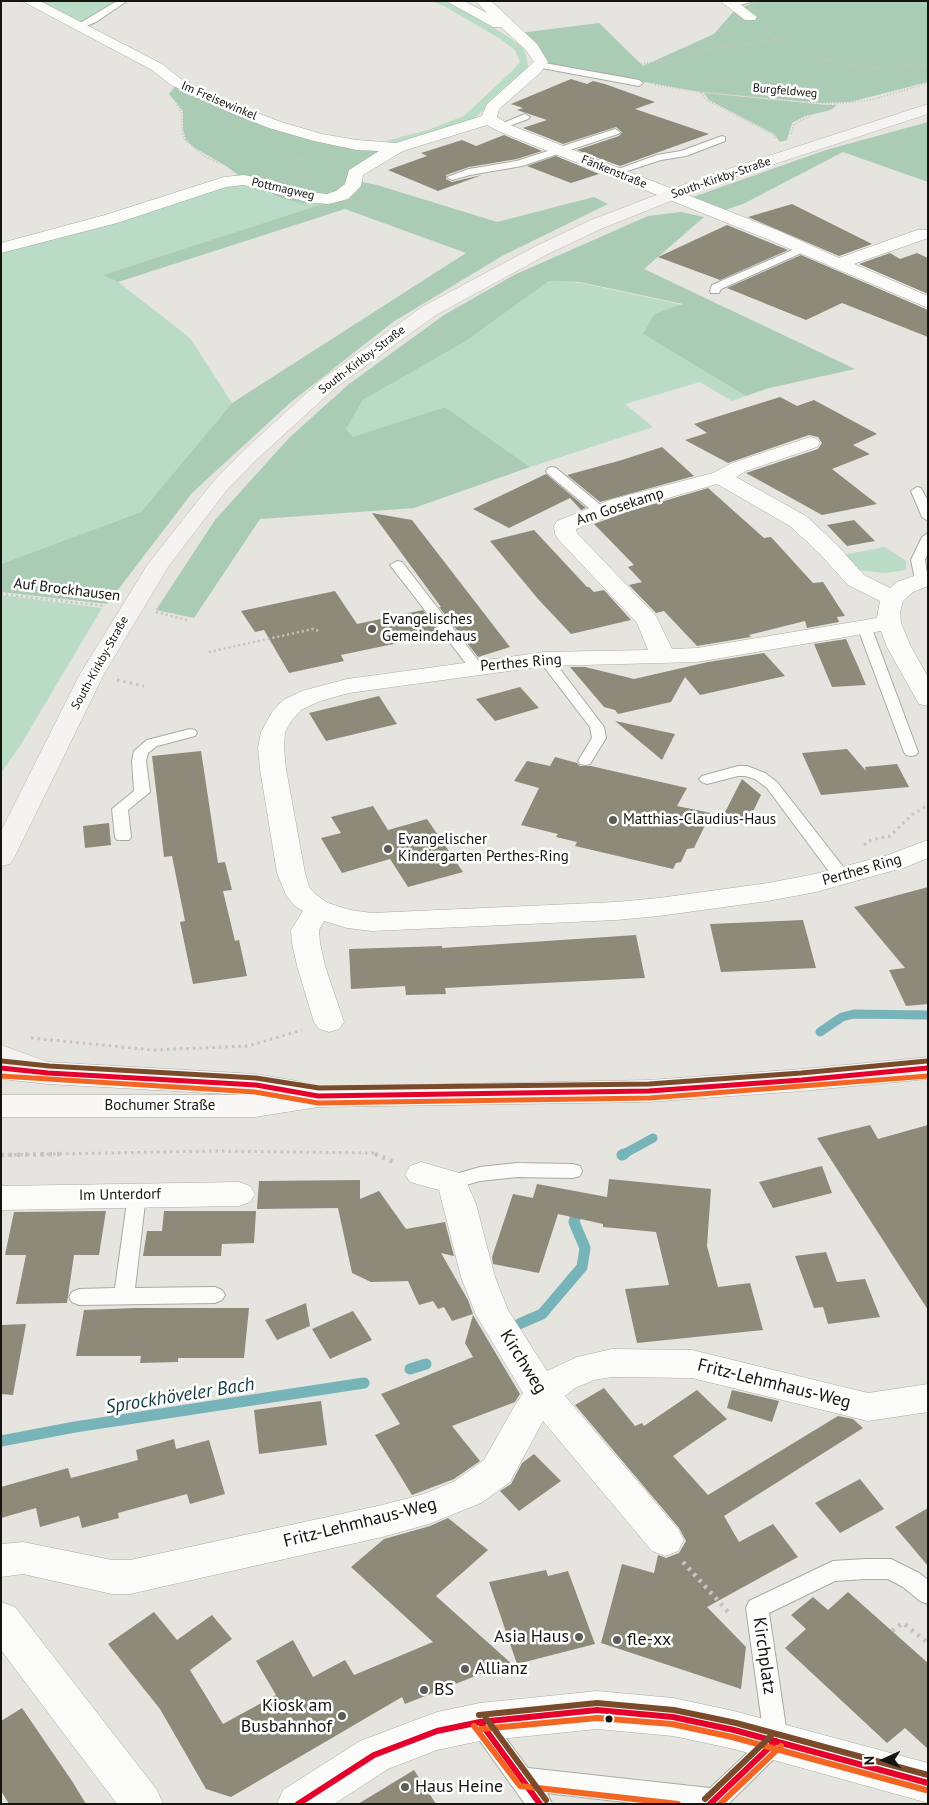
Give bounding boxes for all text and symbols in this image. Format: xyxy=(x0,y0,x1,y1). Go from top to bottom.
street label: Im Freisewinkel xyxy=(179,79,259,123)
street label: Burgfeldweg xyxy=(752,81,818,101)
street label: Fänkenstraße xyxy=(579,152,649,192)
street label: South-Kirkby-Straße xyxy=(669,154,773,202)
street label: Pottmagweg xyxy=(250,175,316,203)
street label: South-Kirkby-Straße xyxy=(316,323,408,397)
street label: Am Gosekamp xyxy=(574,484,666,530)
street label: Auf Brockhausen xyxy=(13,575,121,605)
place label: Evangelisches Gemeindehaus xyxy=(382,611,477,646)
street label: South-Kirkby-Straße xyxy=(68,614,132,712)
marker: Evangelisches Gemeindehaus xyxy=(366,623,378,635)
street label: Perthes Ring xyxy=(480,650,562,676)
place label: Matthias-Claudius-Haus xyxy=(623,811,776,829)
marker: Matthias-Claudius-Haus xyxy=(607,814,619,826)
place label: Evangelischer Kindergarten Perthes-Ring xyxy=(398,831,569,866)
marker: Evangelischer Kindergarten Perthes-Ring xyxy=(382,843,394,855)
street label: Perthes Ring xyxy=(820,850,904,890)
street label: Bochumer Straße xyxy=(105,1097,215,1115)
street label: Im Unterdorf xyxy=(79,1185,161,1205)
street label: Kirchweg xyxy=(495,1326,551,1398)
street label: Fritz-Lehmhaus-Weg xyxy=(695,1354,853,1414)
water label: Sprockhöveler Bach xyxy=(104,1373,256,1419)
street label: Fritz-Lehmhaus-Weg xyxy=(281,1493,439,1553)
street label: Kirchplatz xyxy=(748,1616,780,1696)
place label: Asia Haus xyxy=(494,1626,569,1648)
place label: fle-xx xyxy=(627,1629,671,1651)
marker: Asia Haus xyxy=(573,1631,585,1643)
marker: fle-xx xyxy=(611,1634,623,1646)
place label: Allianz xyxy=(475,1658,528,1680)
marker: Allianz xyxy=(459,1663,471,1675)
place label: BS xyxy=(434,1679,454,1701)
marker: BS xyxy=(418,1684,430,1696)
place label: Kiosk am Busbahnhof xyxy=(241,1695,332,1738)
marker: Kiosk am Busbahnhof xyxy=(336,1710,348,1722)
unlabelled marker xyxy=(604,1714,614,1724)
north arrow xyxy=(859,1735,909,1785)
text: N xyxy=(860,1756,878,1765)
place label: Haus Heine xyxy=(415,1776,503,1798)
marker: Haus Heine xyxy=(399,1781,411,1793)

